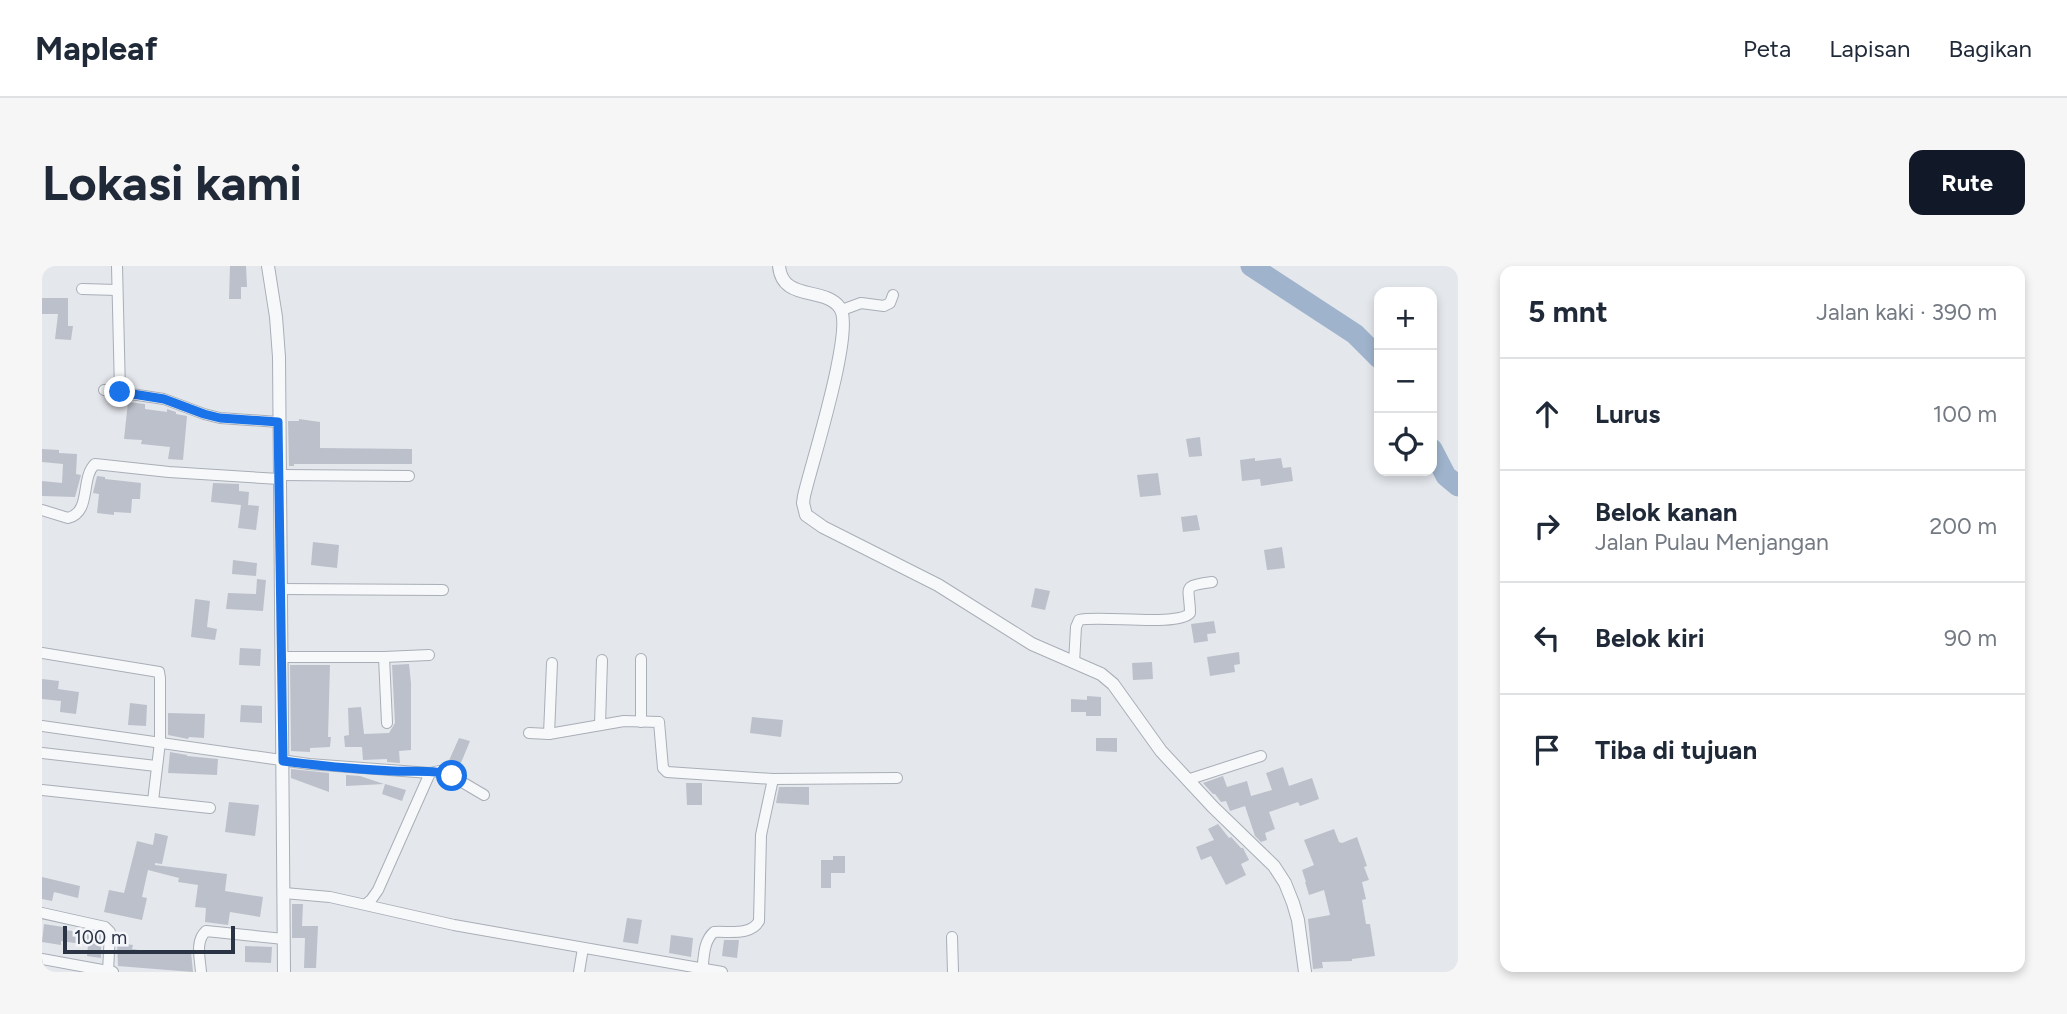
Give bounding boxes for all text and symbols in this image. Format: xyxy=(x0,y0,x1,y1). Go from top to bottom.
text: Mapleaf xyxy=(35,29,158,68)
text: Peta xyxy=(1743,34,1791,63)
text: Lapisan xyxy=(1829,34,1910,63)
text: Bagikan xyxy=(1948,34,2032,63)
button: Rute xyxy=(1909,150,2025,215)
text: Lokasi kami xyxy=(42,153,302,212)
map controls xyxy=(1374,287,1437,476)
button: + xyxy=(1374,287,1437,350)
text: 5 mnt xyxy=(1528,293,1608,330)
text: Jalan kaki · 390 m xyxy=(1816,298,1997,326)
button: − xyxy=(1374,350,1437,413)
route end xyxy=(104,376,135,407)
icon: ahead xyxy=(1528,395,1566,433)
text: Lurus xyxy=(1595,398,1660,430)
text: 100 m xyxy=(1933,400,1997,428)
button: locate xyxy=(1374,413,1437,476)
text: Belok kanan xyxy=(1595,496,1738,528)
icon: right xyxy=(1528,507,1566,545)
text: 200 m xyxy=(1929,512,1997,540)
text: Jalan Pulau Menjangan xyxy=(1595,528,1829,556)
icon: left xyxy=(1528,619,1566,657)
text: Belok kiri xyxy=(1595,622,1704,654)
text: 90 m xyxy=(1944,624,1997,652)
icon: arrive xyxy=(1528,731,1566,769)
text: Tiba di tujuan xyxy=(1595,734,1757,766)
route start xyxy=(436,760,467,791)
scale bar xyxy=(63,923,234,955)
text: 100 m xyxy=(74,926,127,949)

